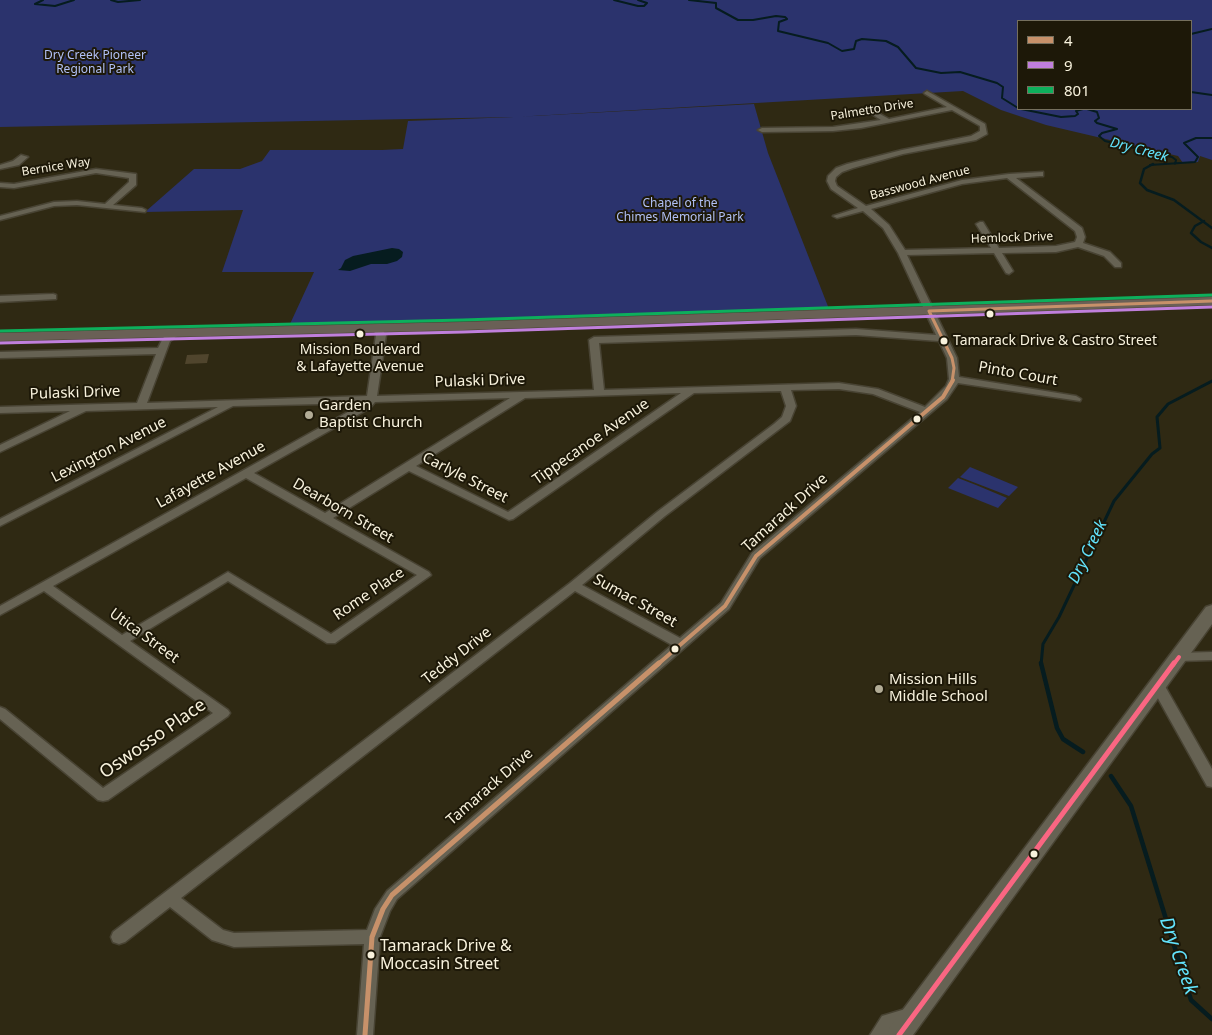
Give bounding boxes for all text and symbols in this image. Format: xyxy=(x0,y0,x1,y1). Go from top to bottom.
legend xyxy=(1017,20,1192,110)
text: 4 xyxy=(1064,30,1073,50)
park label: Dry Creek Pioneer Regional Park xyxy=(44,49,146,77)
text: 9 xyxy=(1064,55,1073,75)
text: 801 xyxy=(1064,80,1090,100)
street label: Palmetto Drive xyxy=(829,96,915,124)
water label: Dry Creek xyxy=(1108,134,1170,166)
street label: Bernice Way xyxy=(21,154,91,180)
street label: Basswood Avenue xyxy=(869,163,971,203)
park label: Chapel of the Chimes Memorial Park xyxy=(616,197,744,225)
street label: Hemlock Drive xyxy=(971,229,1053,247)
unlabelled marker xyxy=(985,309,995,319)
marker: Mission Boulevard & Lafayette Avenue xyxy=(355,329,365,339)
place label: Tamarack Drive & Castro Street xyxy=(953,333,1157,349)
marker: Tamarack Drive & Castro Street xyxy=(939,336,949,346)
place label: Mission Boulevard & Lafayette Avenue xyxy=(296,342,424,374)
street label: Pinto Court xyxy=(977,358,1059,390)
street label: Pulaski Drive xyxy=(434,370,526,392)
street label: Pulaski Drive xyxy=(29,382,121,404)
street label: Tippecanoe Avenue xyxy=(529,395,653,489)
place label: Garden Baptist Church xyxy=(319,397,423,432)
marker: Garden Baptist Church xyxy=(303,409,315,421)
street label: Lexington Avenue xyxy=(48,413,170,487)
unlabelled marker xyxy=(912,414,922,424)
street label: Lafayette Avenue xyxy=(153,438,269,512)
street label: Carlyle Street xyxy=(419,449,511,507)
street label: Tamarack Drive xyxy=(739,470,831,556)
street label: Dearborn Street xyxy=(289,475,397,547)
water label: Dry Creek xyxy=(1064,517,1112,587)
street label: Rome Place xyxy=(330,564,408,624)
street label: Sumac Street xyxy=(590,571,680,631)
street label: Utica Street xyxy=(106,605,182,667)
street label: Teddy Drive xyxy=(419,623,495,689)
unlabelled marker xyxy=(670,644,680,654)
place label: Mission Hills Middle School xyxy=(889,671,988,706)
marker: Mission Hills Middle School xyxy=(873,683,885,695)
street label: Oswosso Place xyxy=(96,694,210,784)
street label: Tamarack Drive xyxy=(443,745,537,829)
unlabelled marker xyxy=(1029,849,1039,859)
water label: Dry Creek xyxy=(1154,914,1202,998)
place label: Tamarack Drive & Moccasin Street xyxy=(380,936,512,974)
marker: Tamarack Drive & Moccasin Street xyxy=(366,950,376,960)

